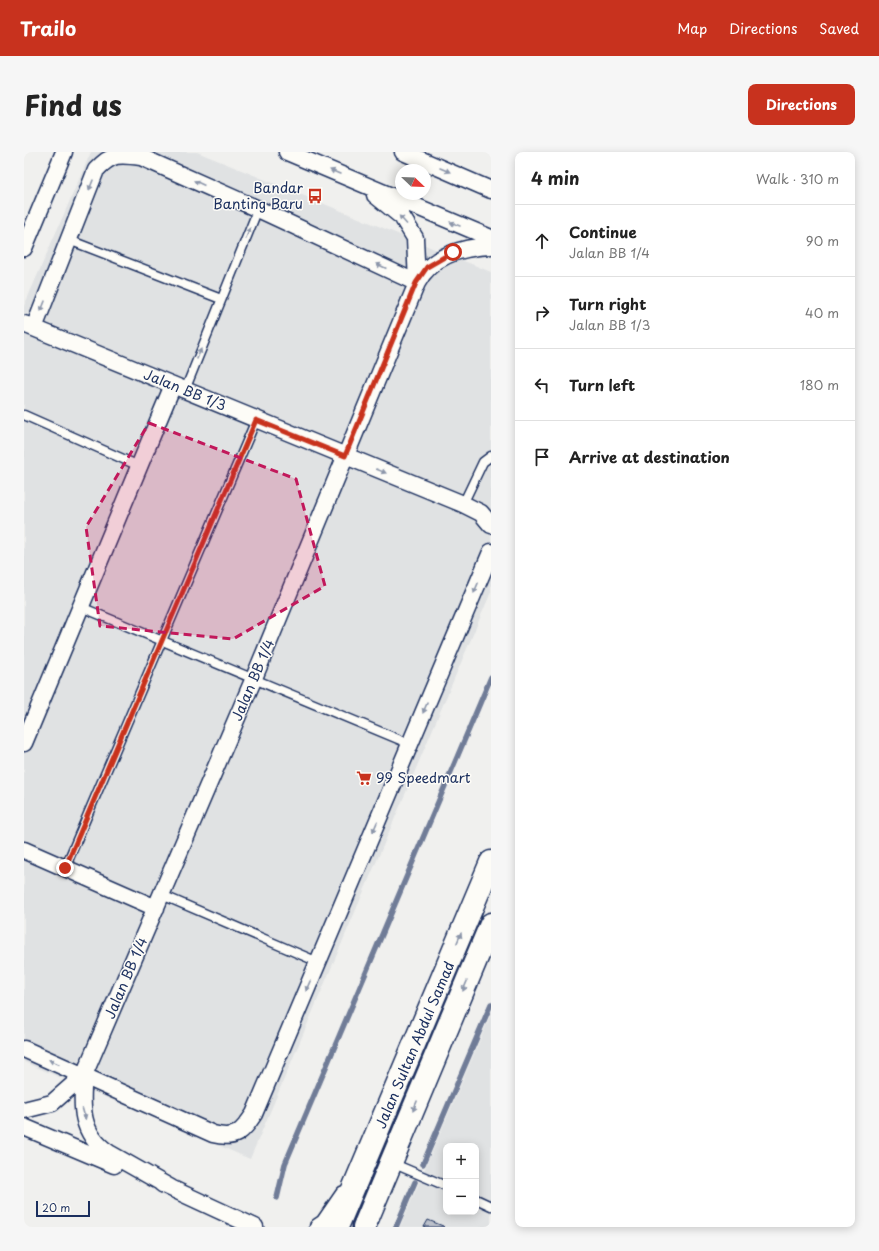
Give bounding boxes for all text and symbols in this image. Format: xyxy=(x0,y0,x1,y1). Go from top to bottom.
text: Trailo xyxy=(20,14,76,42)
text: Map xyxy=(677,18,707,39)
text: Directions xyxy=(729,18,797,39)
text: Saved xyxy=(819,18,859,39)
text: Find us xyxy=(24,83,122,126)
button: Directions xyxy=(748,84,855,125)
north arrow xyxy=(395,164,431,200)
text: 4 min xyxy=(531,165,579,191)
one-way arrow xyxy=(439,166,451,173)
one-way arrow xyxy=(329,169,341,175)
text: Walk · 310 m xyxy=(756,169,839,188)
place label: Bandar Banting Baru xyxy=(213,177,304,214)
one-way arrow xyxy=(87,179,93,191)
one-way arrow xyxy=(194,180,205,186)
bus stop icon: Bandar Banting Baru xyxy=(306,187,324,205)
one-way arrow xyxy=(399,214,408,225)
one-way arrow xyxy=(448,220,460,226)
text: Continue xyxy=(569,220,637,243)
one-way arrow xyxy=(245,227,251,239)
icon: ahead xyxy=(531,230,553,252)
text: 90 m xyxy=(806,231,839,250)
route start xyxy=(444,243,462,261)
text: Jalan BB 1/4 xyxy=(569,243,650,262)
one-way arrow xyxy=(376,263,387,269)
text: Turn right xyxy=(569,292,646,315)
one-way arrow xyxy=(39,300,45,312)
icon: right xyxy=(531,302,553,324)
text: 40 m xyxy=(805,303,839,322)
text: Jalan BB 1/3 xyxy=(569,315,650,334)
one-way arrow xyxy=(197,348,203,360)
street label: Jalan BB 1/3 xyxy=(141,363,230,416)
text: Turn left xyxy=(569,373,635,396)
icon: left xyxy=(531,374,553,396)
text: 180 m xyxy=(800,375,839,394)
text: Arrive at destination xyxy=(569,445,730,468)
icon: arrive xyxy=(531,446,553,468)
one-way arrow xyxy=(376,468,388,474)
one-way arrow xyxy=(473,582,479,593)
street label: Jalan BB 1/4 xyxy=(226,636,279,724)
one-way arrow xyxy=(422,702,428,713)
place label: 99 Speedmart xyxy=(376,767,471,788)
supermarket icon: 99 Speedmart xyxy=(355,769,373,787)
one-way arrow xyxy=(371,822,377,834)
route end xyxy=(56,859,74,877)
one-way arrow xyxy=(456,932,462,944)
street label: Jalan BB 1/4 xyxy=(99,934,152,1022)
street label: Jalan Sultan Abdul Samad xyxy=(370,958,459,1132)
one-way arrow xyxy=(305,980,311,991)
one-way arrow xyxy=(462,980,468,991)
one-way arrow xyxy=(48,1059,60,1065)
one-way arrow xyxy=(412,1100,418,1111)
one-way arrow xyxy=(81,1108,87,1120)
map controls xyxy=(443,1143,479,1215)
button: + xyxy=(443,1143,479,1179)
button: − xyxy=(443,1179,479,1215)
scale bar xyxy=(36,1199,90,1218)
text: 20 m xyxy=(42,1199,70,1216)

